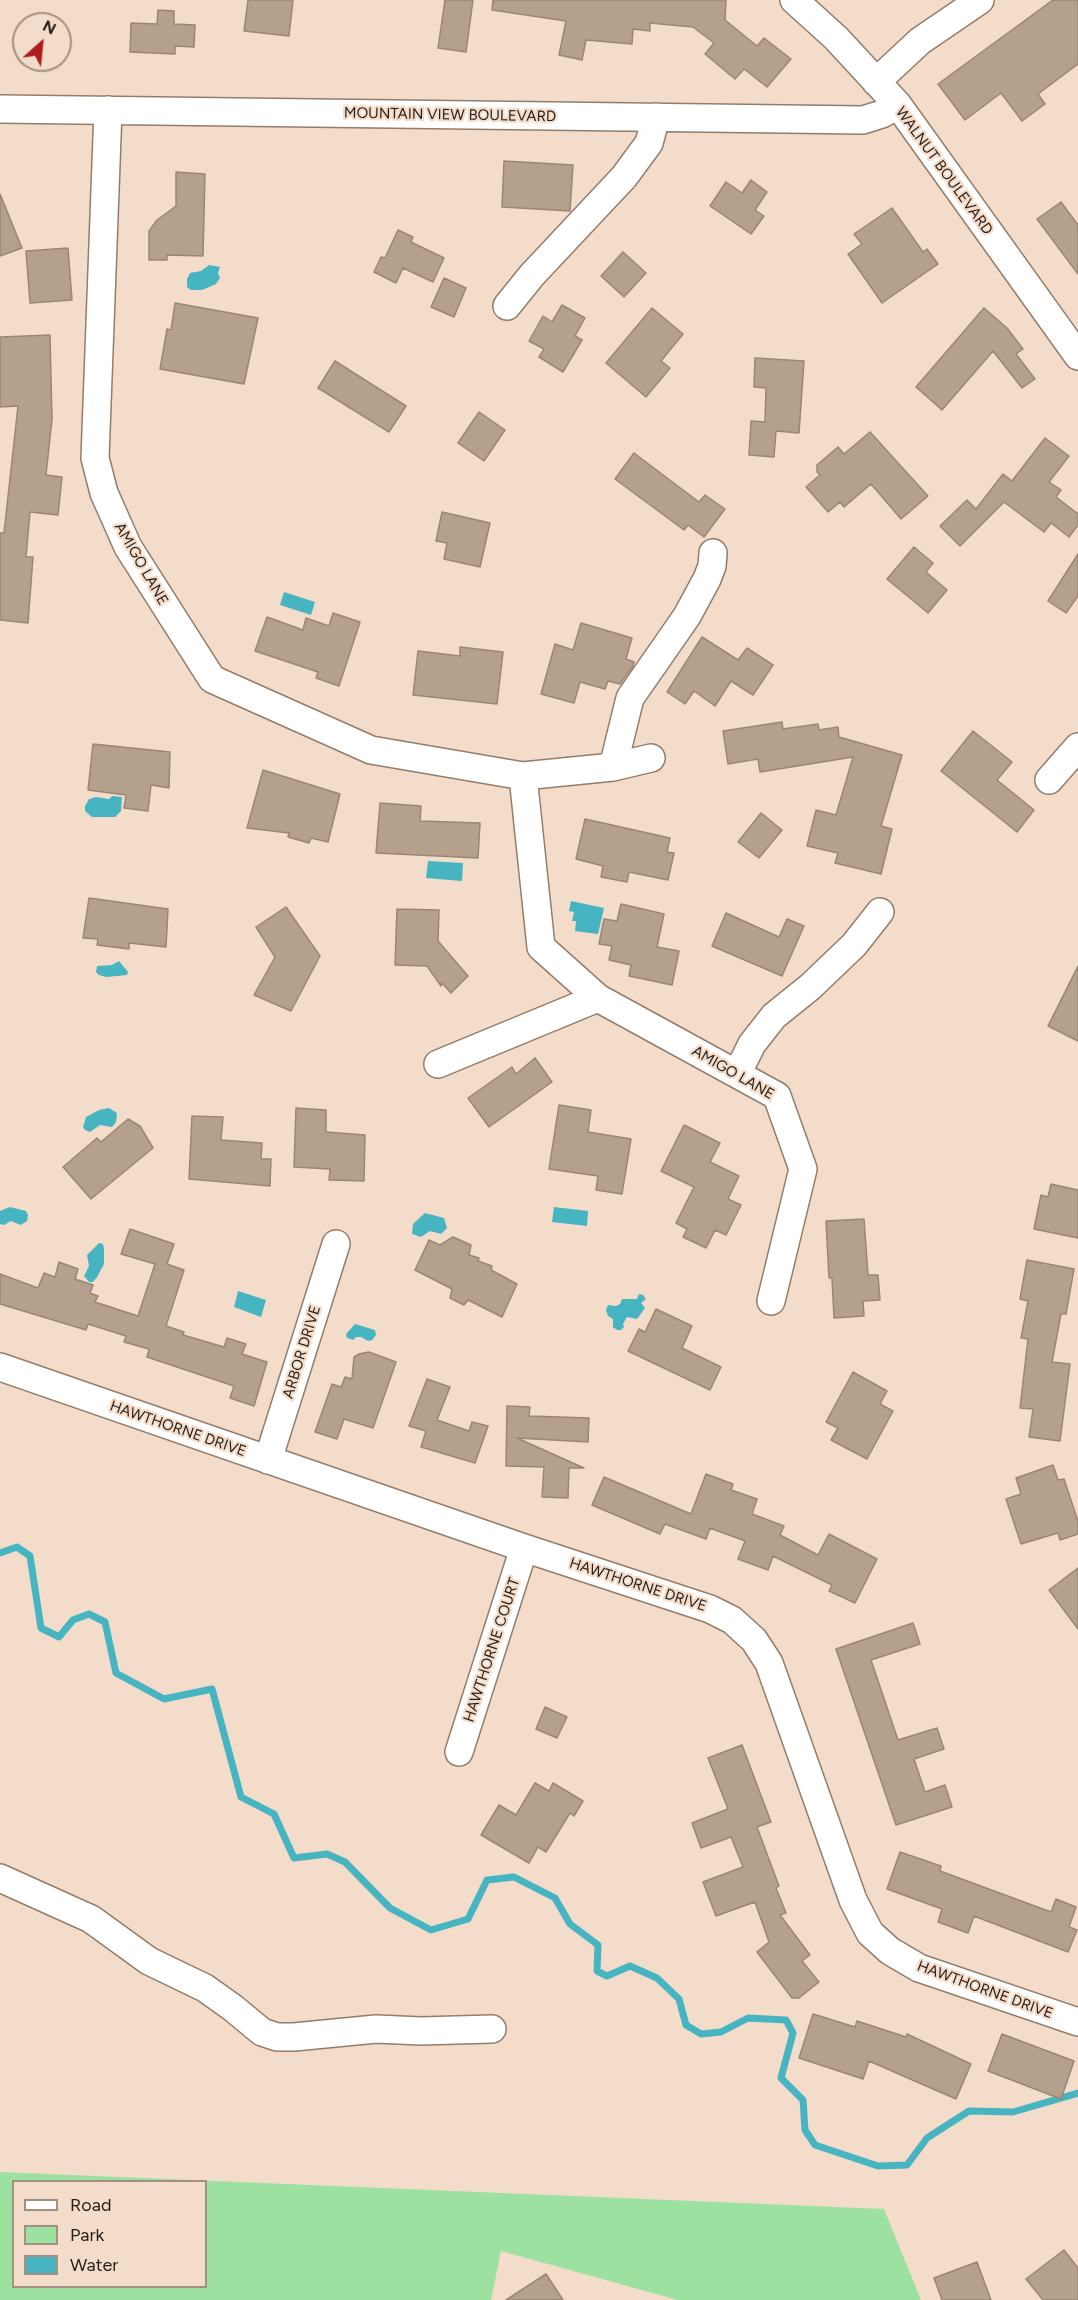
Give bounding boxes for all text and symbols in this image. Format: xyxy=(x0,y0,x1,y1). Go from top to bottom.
north arrow xyxy=(12,12,72,72)
text: N xyxy=(40,16,59,39)
street label: MOUNTAIN VIEW BOULEVARD xyxy=(344,104,556,126)
street label: WALNUT BOULEVARD xyxy=(892,104,996,238)
street label: AMIGO LANE xyxy=(110,520,172,608)
street label: AMIGO LANE xyxy=(689,1042,777,1104)
street label: ARBOR DRIVE xyxy=(279,1303,325,1401)
street label: HAWTHORNE DRIVE xyxy=(107,1397,249,1461)
street label: HAWTHORNE DRIVE xyxy=(567,1554,709,1616)
street label: HAWTHORNE COURT xyxy=(460,1576,524,1724)
street label: HAWTHORNE DRIVE xyxy=(915,1957,1055,2023)
legend xyxy=(12,2180,207,2288)
text: Road xyxy=(70,2194,111,2216)
text: Park xyxy=(70,2224,104,2246)
text: Water xyxy=(70,2254,118,2276)

